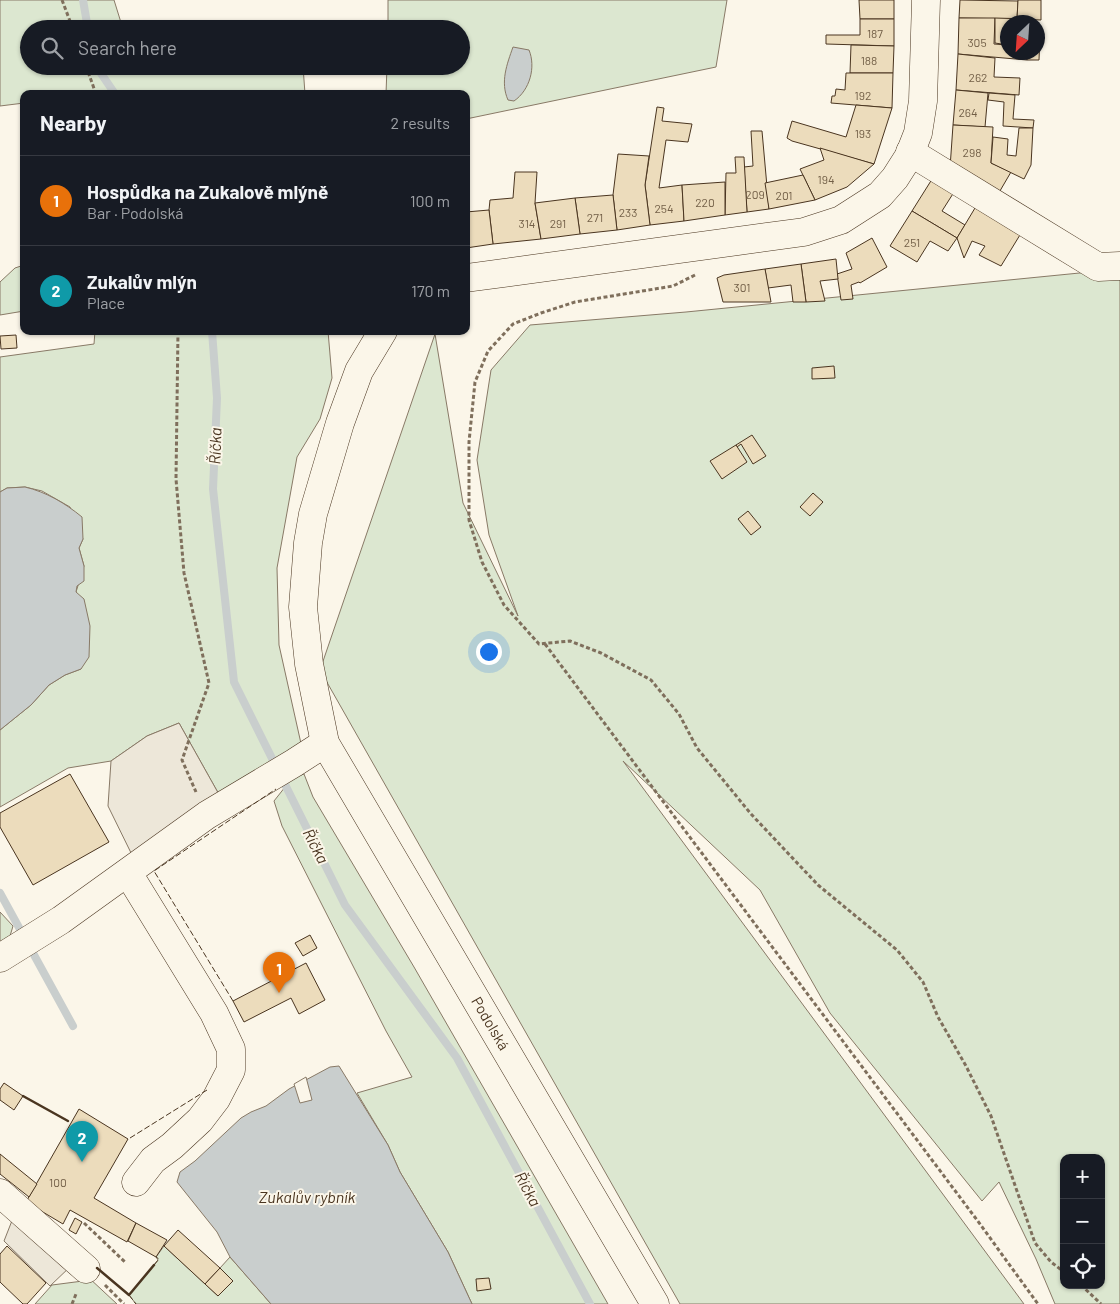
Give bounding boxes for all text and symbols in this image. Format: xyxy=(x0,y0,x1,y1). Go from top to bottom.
north arrow xyxy=(1000,15,1045,60)
search box xyxy=(20,20,470,75)
house number: 187 xyxy=(867,26,883,40)
icon: search xyxy=(38,34,66,62)
house number: 305 xyxy=(967,35,987,49)
text: Search here xyxy=(78,36,177,59)
house number: 188 xyxy=(861,53,877,67)
house number: 262 xyxy=(968,70,988,84)
house number: 192 xyxy=(855,88,871,102)
house number: 264 xyxy=(958,105,978,119)
text: Nearby xyxy=(40,110,106,135)
text: 2 results xyxy=(391,113,450,132)
house number: 193 xyxy=(855,126,871,140)
house number: 298 xyxy=(963,145,981,159)
house number: 194 xyxy=(817,172,835,186)
text: Hospůdka na Zukalově mlýně xyxy=(87,180,328,203)
house number: 209 xyxy=(745,187,765,201)
house number: 201 xyxy=(775,188,793,202)
text: 1 xyxy=(53,191,59,210)
text: 100 m xyxy=(410,191,450,210)
house number: 220 xyxy=(695,195,715,209)
house number: 254 xyxy=(654,201,674,215)
text: Bar · Podolská xyxy=(87,203,183,222)
house number: 233 xyxy=(619,205,637,219)
house number: 271 xyxy=(587,210,603,224)
house number: 314 xyxy=(519,216,535,230)
house number: 291 xyxy=(550,216,566,230)
house number: 251 xyxy=(904,235,920,249)
text: Zukalův mlýn xyxy=(87,270,197,293)
house number: 301 xyxy=(734,280,750,294)
text: 2 xyxy=(52,281,60,300)
text: 170 m xyxy=(411,281,450,300)
text: Place xyxy=(87,293,125,312)
water label: Říčka xyxy=(204,427,225,465)
your location xyxy=(476,639,502,665)
water label: Říčka xyxy=(300,825,333,867)
pin: 1 xyxy=(263,952,295,993)
street label: Podolská xyxy=(468,993,514,1053)
pin: 2 xyxy=(66,1121,98,1162)
map controls xyxy=(1060,1154,1105,1289)
button: + xyxy=(1060,1154,1105,1199)
water label: Říčka xyxy=(511,1168,545,1210)
house number: 100 xyxy=(49,1175,67,1189)
water label: Zukalův rybník xyxy=(259,1187,355,1206)
button: − xyxy=(1060,1199,1105,1244)
button: locate xyxy=(1060,1244,1105,1289)

